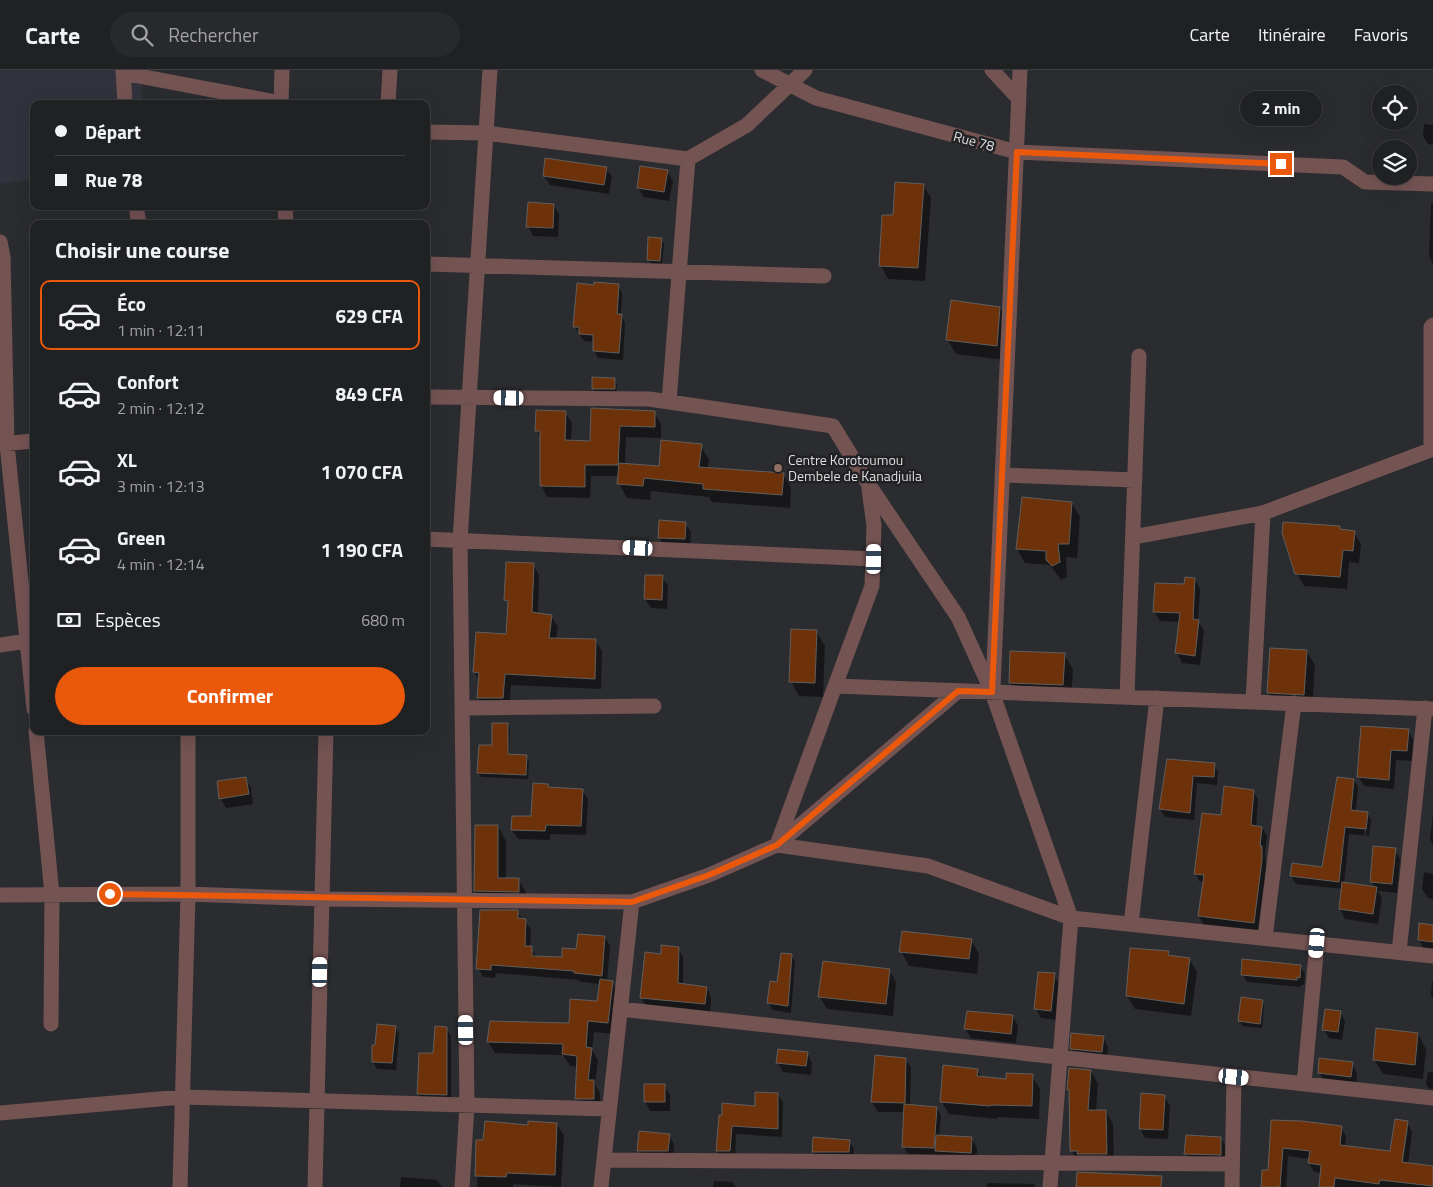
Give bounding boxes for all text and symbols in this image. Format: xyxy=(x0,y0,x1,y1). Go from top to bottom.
search box xyxy=(110,12,460,57)
text: Carte xyxy=(25,17,80,53)
text: Rechercher xyxy=(168,20,258,49)
icon: search xyxy=(128,21,156,49)
text: Carte xyxy=(1189,21,1230,48)
text: Itinéraire xyxy=(1258,21,1326,48)
text: Favoris xyxy=(1354,21,1408,48)
map controls xyxy=(1372,85,1417,185)
button: locate xyxy=(1372,85,1417,130)
callout: 2 min xyxy=(1240,92,1322,126)
text: 2 min xyxy=(1262,96,1300,120)
text: Départ xyxy=(85,117,141,146)
street label: Rue 78 xyxy=(951,125,997,156)
button: layers xyxy=(1372,140,1417,185)
route end xyxy=(1270,153,1292,175)
text: Rue 78 xyxy=(85,165,142,194)
text: Choisir une course xyxy=(55,233,229,267)
text: Éco xyxy=(117,289,146,318)
icon: car xyxy=(57,293,102,338)
text: 629 CFA xyxy=(335,301,403,330)
text: 1 min · 12:11 xyxy=(117,318,205,342)
text: Confort xyxy=(117,367,179,396)
icon: car xyxy=(57,371,102,416)
text: 849 CFA xyxy=(335,379,403,408)
car xyxy=(493,390,524,406)
text: 2 min · 12:12 xyxy=(117,396,205,420)
text: XL xyxy=(117,445,137,474)
icon: car xyxy=(57,449,102,494)
place label: Centre Korotoumou Dembele de Kanadjuila xyxy=(788,449,922,486)
text: 1 070 CFA xyxy=(321,457,403,486)
marker: Centre Korotoumou Dembele de Kanadjuila xyxy=(772,462,784,474)
text: 3 min · 12:13 xyxy=(117,474,205,498)
text: Green xyxy=(117,523,166,552)
icon: car xyxy=(57,527,102,572)
text: 1 190 CFA xyxy=(321,535,403,564)
car xyxy=(622,540,653,556)
car xyxy=(866,544,881,574)
text: 4 min · 12:14 xyxy=(117,552,205,576)
text: Espèces xyxy=(95,605,161,634)
icon: cash xyxy=(55,606,83,634)
text: 680 m xyxy=(361,608,405,632)
button: Confirmer xyxy=(55,667,405,725)
route start xyxy=(99,883,121,905)
car xyxy=(1308,927,1325,959)
car xyxy=(312,957,327,987)
car xyxy=(458,1015,473,1045)
car xyxy=(1218,1068,1249,1086)

